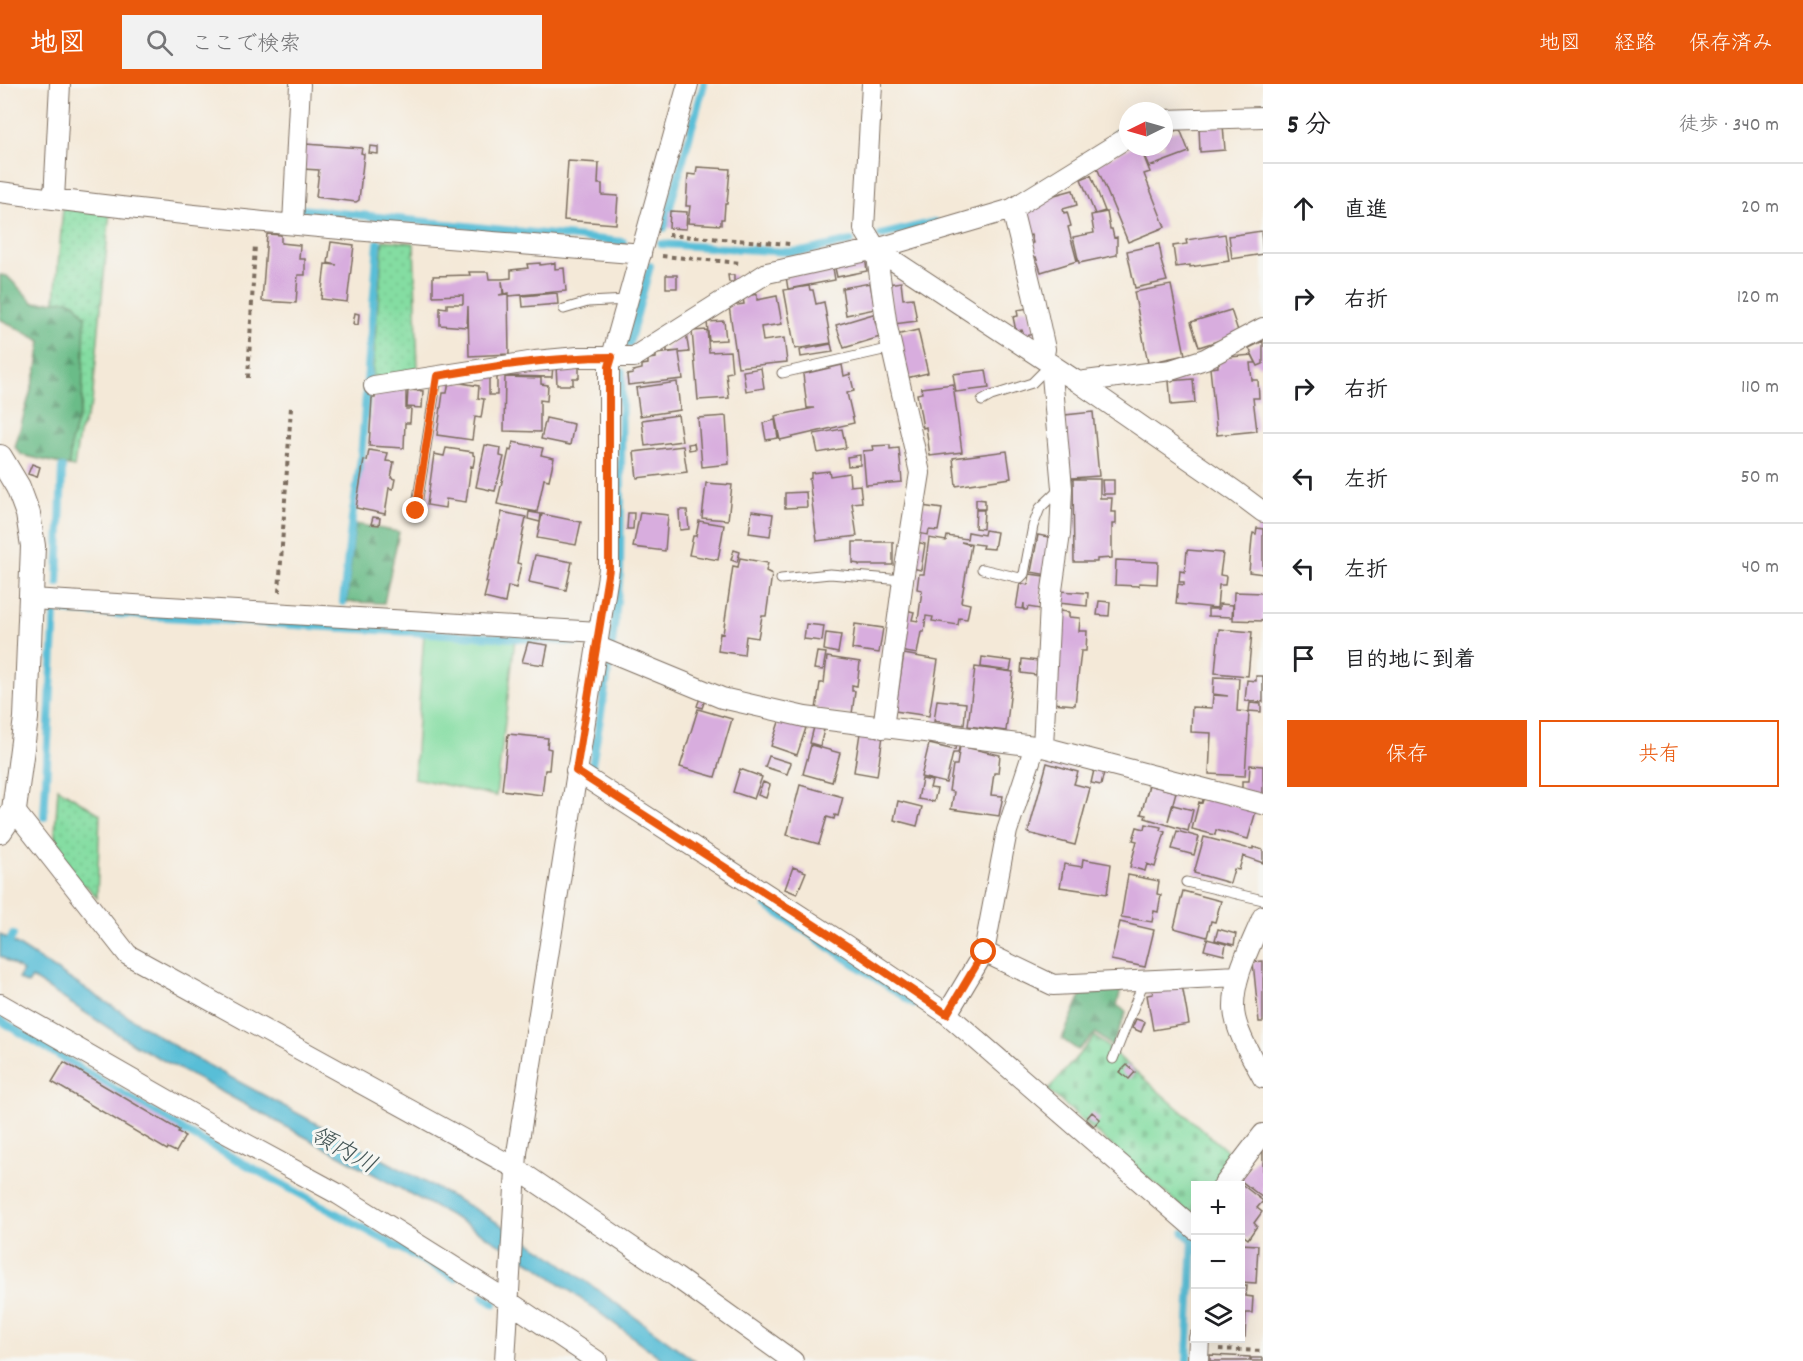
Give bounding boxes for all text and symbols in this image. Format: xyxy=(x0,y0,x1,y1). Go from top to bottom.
search box xyxy=(122,15,542,69)
text: 地図 xyxy=(30,26,86,66)
icon: search xyxy=(143,26,176,59)
text: ここで検索 xyxy=(191,30,301,61)
text: 地図 xyxy=(1539,30,1581,60)
text: 経路 xyxy=(1614,30,1656,60)
text: 保存済み xyxy=(1689,30,1773,60)
north arrow xyxy=(1119,102,1173,156)
text: 5 分 xyxy=(1287,108,1331,145)
text: 徒歩 · 340 m xyxy=(1679,112,1779,140)
icon: ahead xyxy=(1287,192,1320,225)
text: 20 m xyxy=(1741,194,1779,222)
text: 直進 xyxy=(1344,196,1388,227)
icon: right xyxy=(1287,282,1320,315)
text: 120 m xyxy=(1737,284,1779,312)
text: 右折 xyxy=(1344,286,1388,317)
icon: right xyxy=(1287,372,1320,405)
text: 110 m xyxy=(1741,374,1779,402)
text: 右折 xyxy=(1344,376,1388,407)
icon: left xyxy=(1287,462,1320,495)
text: 50 m xyxy=(1741,464,1779,492)
text: 左折 xyxy=(1344,466,1388,497)
route end xyxy=(402,497,428,523)
icon: left xyxy=(1287,552,1320,585)
text: 40 m xyxy=(1741,554,1779,582)
text: 左折 xyxy=(1344,556,1388,587)
icon: arrive xyxy=(1287,642,1320,675)
text: 目的地に到着 xyxy=(1344,646,1476,677)
button: 保存 xyxy=(1287,720,1527,787)
button: 共有 xyxy=(1539,720,1779,787)
route start xyxy=(970,938,996,964)
water label: 領内川 xyxy=(303,1119,382,1184)
map controls xyxy=(1191,1181,1245,1343)
button: + xyxy=(1191,1181,1245,1235)
button: − xyxy=(1191,1235,1245,1289)
button: layers xyxy=(1191,1289,1245,1343)

